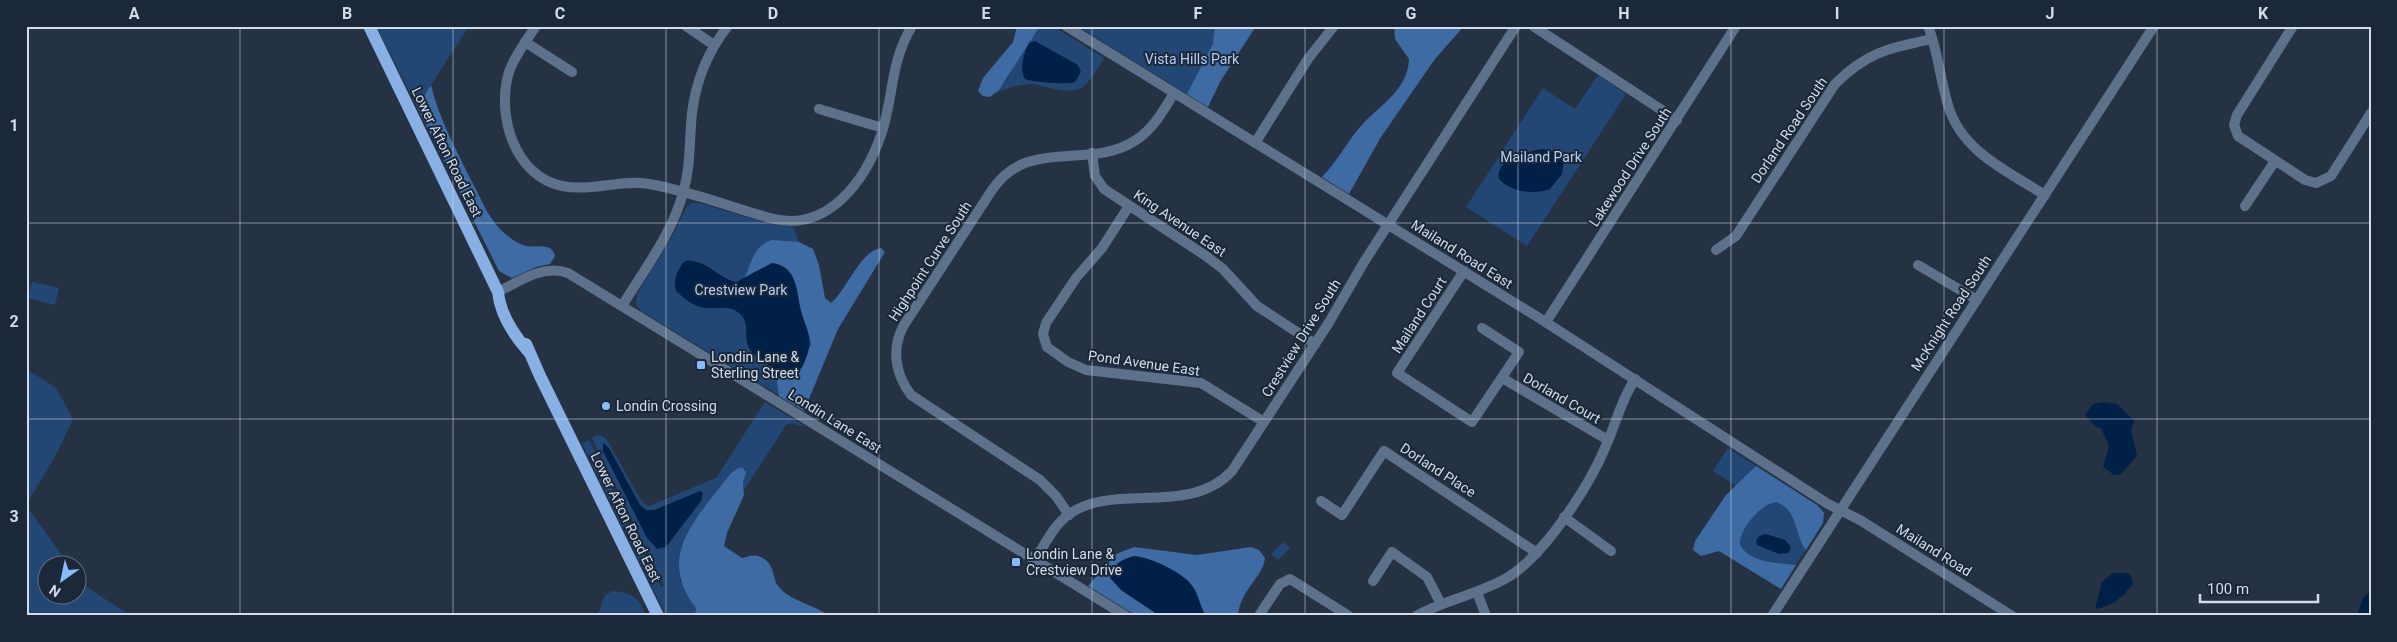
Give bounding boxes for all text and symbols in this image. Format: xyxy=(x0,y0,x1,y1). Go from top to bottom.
text: A xyxy=(129,4,140,23)
text: B xyxy=(342,4,352,23)
text: C xyxy=(555,4,565,23)
text: D xyxy=(768,4,778,23)
text: E xyxy=(982,4,991,23)
text: F xyxy=(1194,4,1203,23)
text: G xyxy=(1406,4,1417,23)
text: H xyxy=(1618,4,1630,23)
text: I xyxy=(1835,4,1839,23)
text: J xyxy=(2046,4,2054,23)
text: K xyxy=(2258,4,2269,23)
park label: Vista Hills Park xyxy=(1145,51,1240,67)
street label: Dorland Road South xyxy=(1748,74,1830,186)
street label: Lower Afton Road East xyxy=(409,85,486,220)
street label: Lakewood Drive South xyxy=(1586,105,1674,229)
text: 1 xyxy=(9,116,19,135)
park label: Mailand Park xyxy=(1500,149,1583,165)
street label: King Avenue East xyxy=(1131,186,1230,260)
street label: Highpoint Curve South xyxy=(885,198,975,324)
street label: Mailand Road East xyxy=(1408,216,1516,292)
street label: McKnight Road South xyxy=(1908,252,1994,374)
street label: Mailand Court xyxy=(1388,273,1450,356)
street label: Crestview Drive South xyxy=(1258,276,1344,400)
park label: Crestview Park xyxy=(695,282,788,298)
text: 2 xyxy=(9,312,19,331)
street label: Pond Avenue East xyxy=(1087,347,1201,379)
place label: Londin Lane & Sterling Street xyxy=(711,349,800,381)
marker: Londin Lane & Sterling Street xyxy=(695,359,707,371)
street label: Dorland Court xyxy=(1521,369,1604,427)
street label: Londin Lane East xyxy=(785,386,885,456)
place label: Londin Crossing xyxy=(616,398,717,414)
marker: Londin Crossing xyxy=(600,400,612,412)
street label: Dorland Place xyxy=(1397,440,1479,500)
street label: Lower Afton Road East xyxy=(588,450,665,585)
text: 3 xyxy=(9,507,19,526)
street label: Mailand Road xyxy=(1894,521,1974,579)
place label: Londin Lane & Crestview Drive xyxy=(1026,546,1122,578)
north arrow xyxy=(38,554,88,604)
marker: Londin Lane & Crestview Drive xyxy=(1010,556,1022,568)
scale bar xyxy=(2200,572,2317,604)
text: 100 m xyxy=(2207,580,2249,598)
text: N xyxy=(46,581,63,600)

